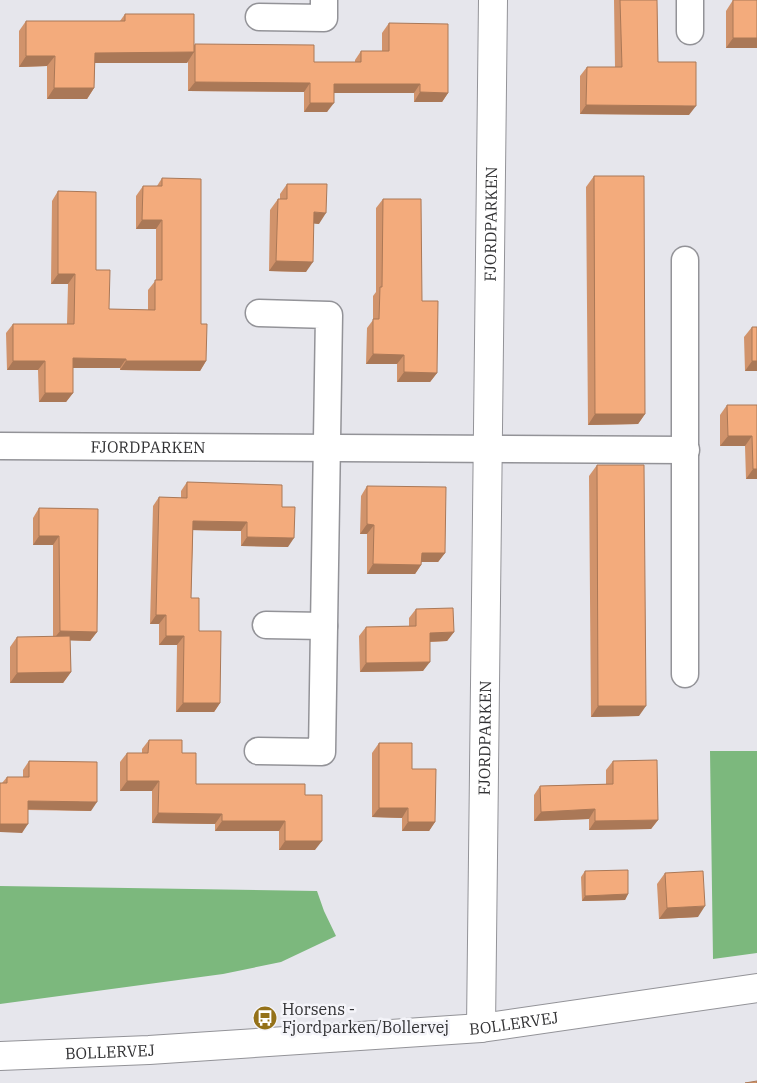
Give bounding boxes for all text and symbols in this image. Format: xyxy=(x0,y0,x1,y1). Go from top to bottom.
street label: FJORDPARKEN xyxy=(480,166,501,282)
street label: FJORDPARKEN xyxy=(90,437,206,457)
street label: FJORDPARKEN xyxy=(474,680,495,796)
place label: Horsens - Fjordparken/Bollervej xyxy=(282,999,449,1037)
bus stop icon: Horsens - Fjordparken/Bollervej xyxy=(252,1005,278,1031)
street label: BOLLERVEJ xyxy=(468,1007,560,1039)
street label: BOLLERVEJ xyxy=(65,1040,156,1063)

